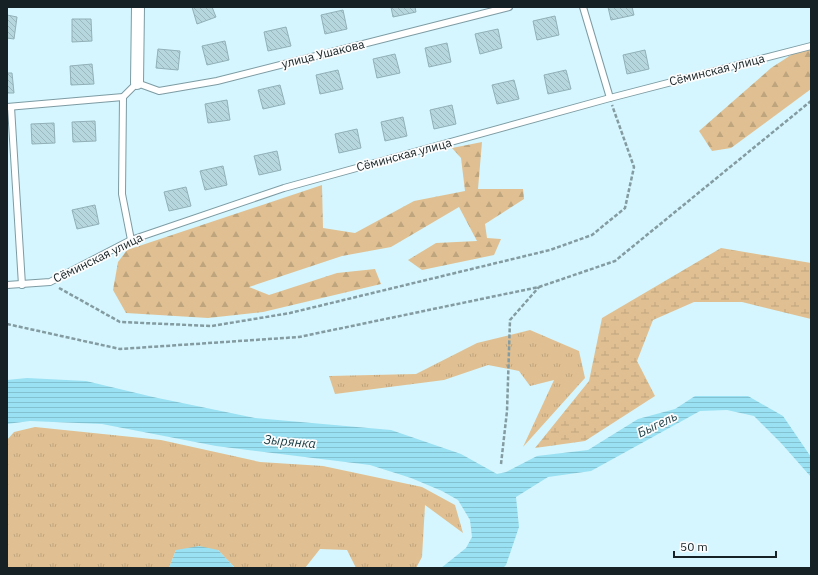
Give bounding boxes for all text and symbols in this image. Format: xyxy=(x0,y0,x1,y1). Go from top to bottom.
street label: улица Ушакова xyxy=(280,36,366,71)
street label: Сёминская улица xyxy=(668,50,767,89)
street label: Сёминская улица xyxy=(355,134,454,174)
street label: Сёминская улица xyxy=(50,229,146,286)
water label: Быгель xyxy=(634,407,680,441)
water label: Зырянка xyxy=(263,431,317,452)
scale bar xyxy=(674,533,776,559)
text: 50 m xyxy=(680,539,708,554)

